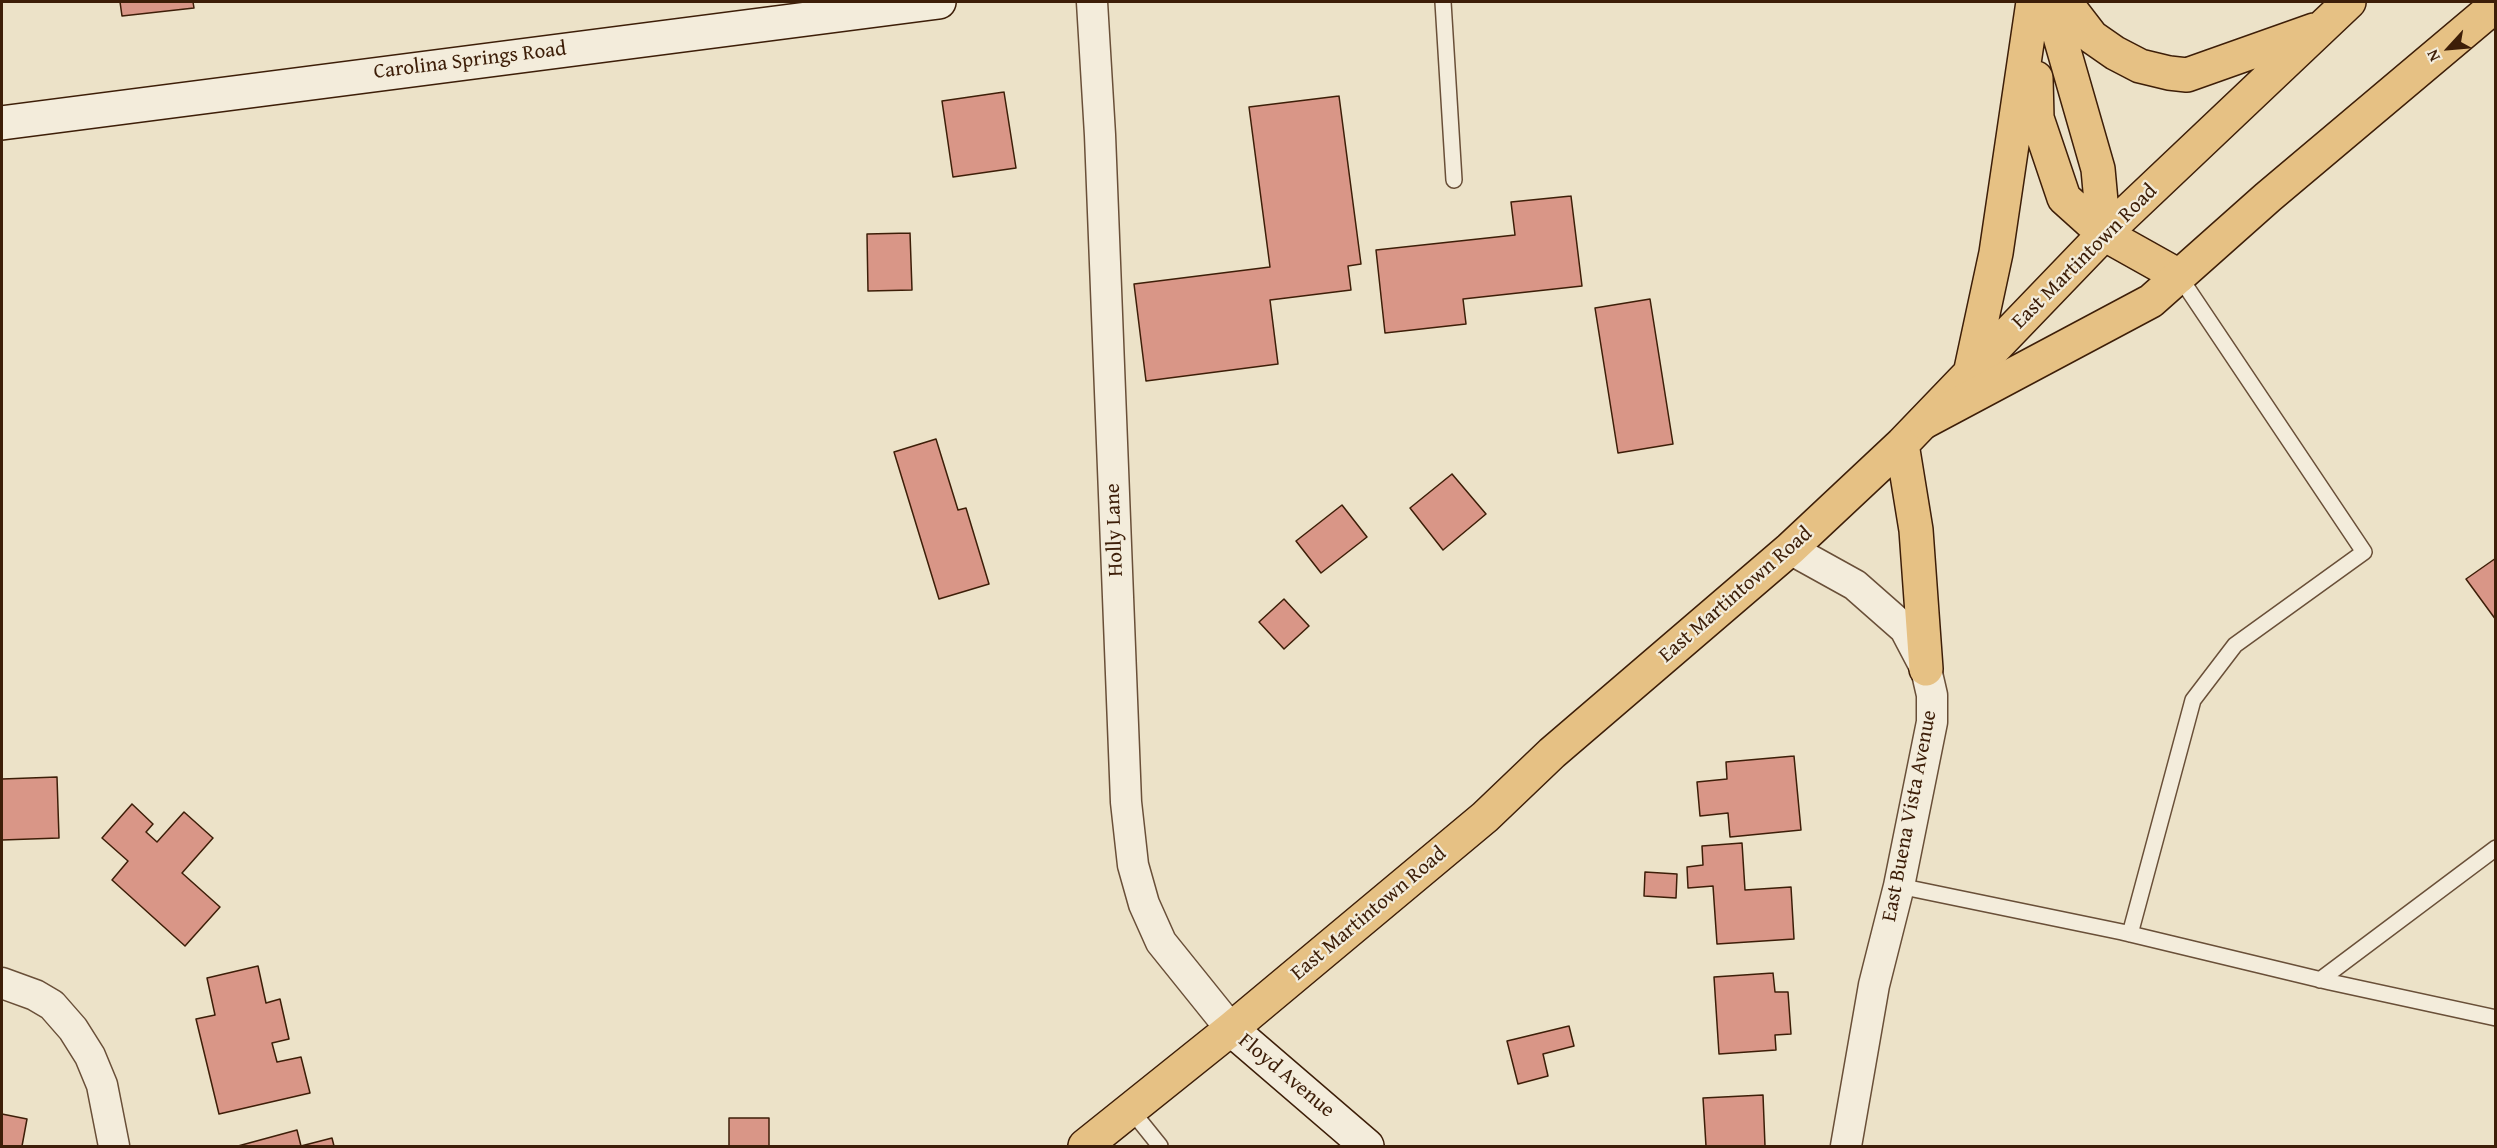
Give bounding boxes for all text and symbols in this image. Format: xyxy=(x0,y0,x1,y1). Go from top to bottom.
north arrow xyxy=(2419,18,2479,78)
street label: Carolina Springs Road xyxy=(372,37,568,85)
text: N xyxy=(2420,46,2446,66)
street label: East Martintown Road xyxy=(2007,179,2163,335)
street label: Holly Lane xyxy=(1101,483,1129,577)
street label: East Martintown Road xyxy=(1654,522,1818,668)
street label: East Buena Vista Avenue xyxy=(1877,708,1943,924)
street label: East Martintown Road xyxy=(1286,842,1452,986)
street label: Floyd Avenue xyxy=(1233,1029,1339,1123)

